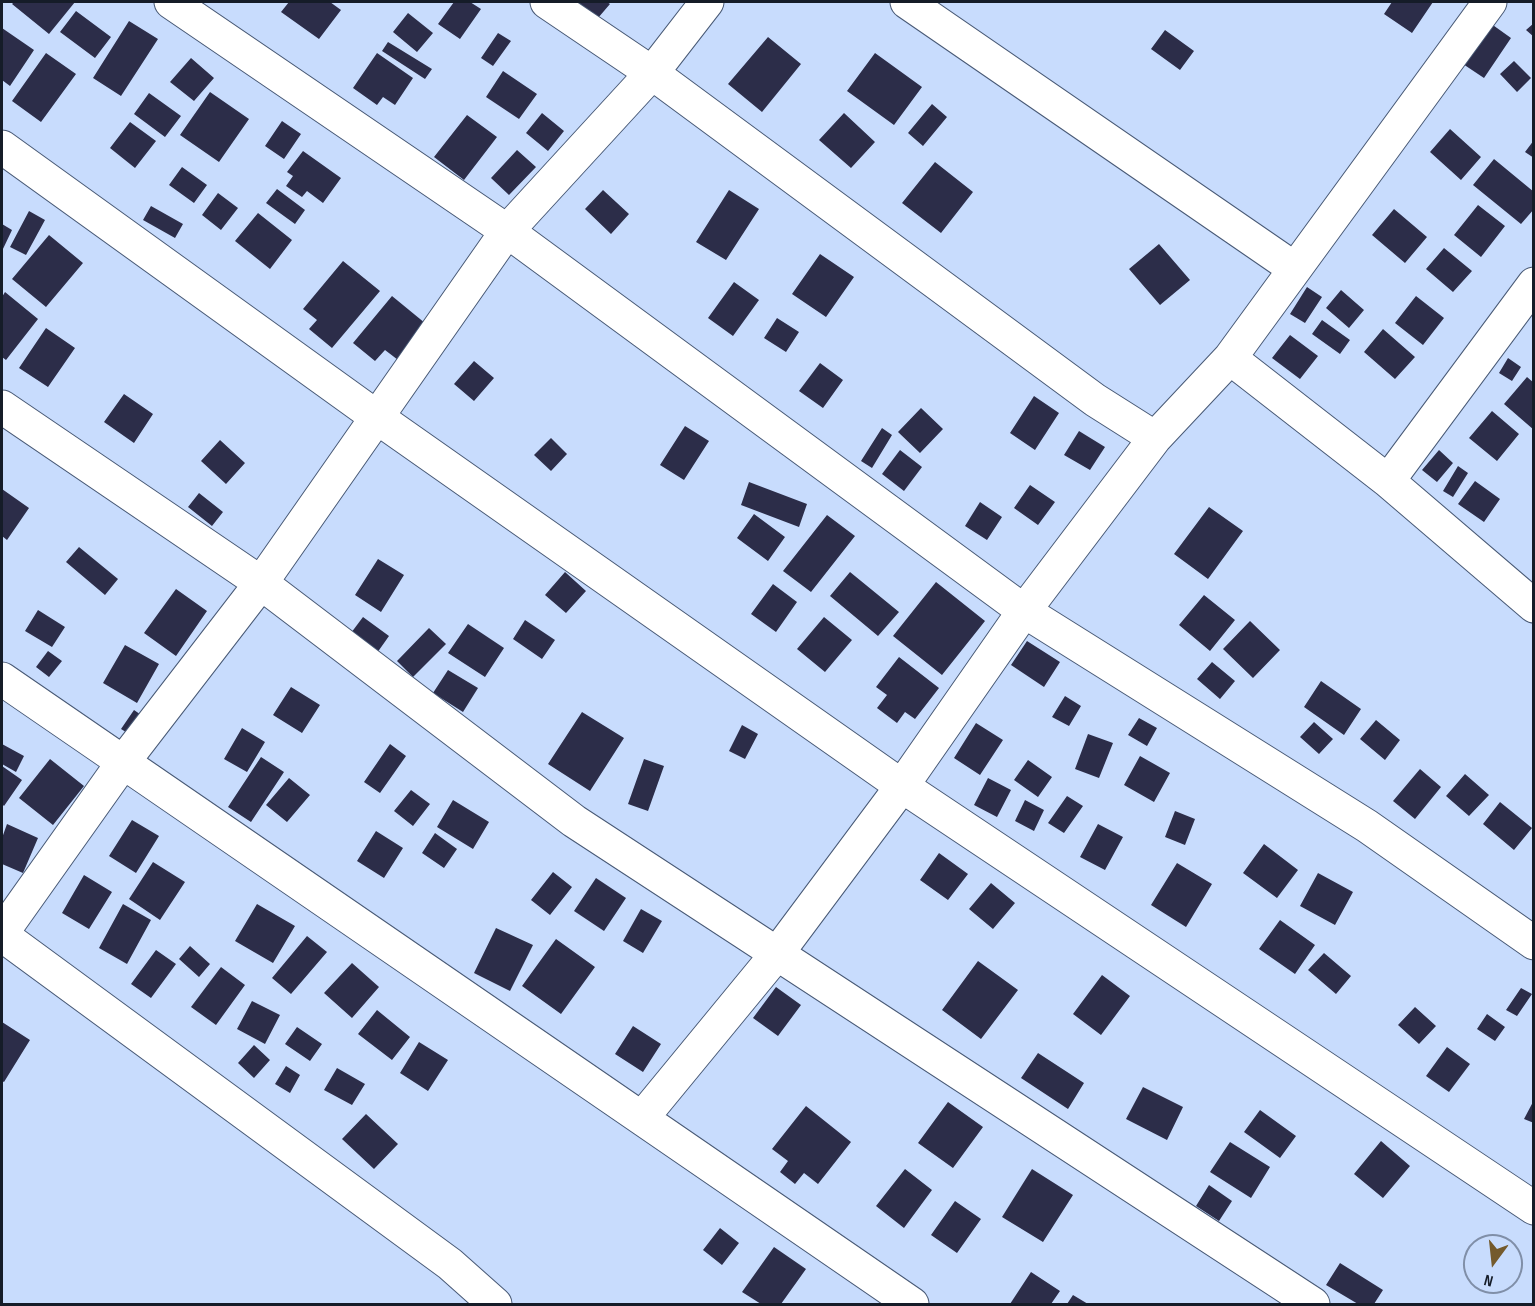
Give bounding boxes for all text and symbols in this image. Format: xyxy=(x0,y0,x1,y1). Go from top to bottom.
north arrow xyxy=(1463,1234,1523,1294)
text: N xyxy=(1482,1270,1495,1290)

